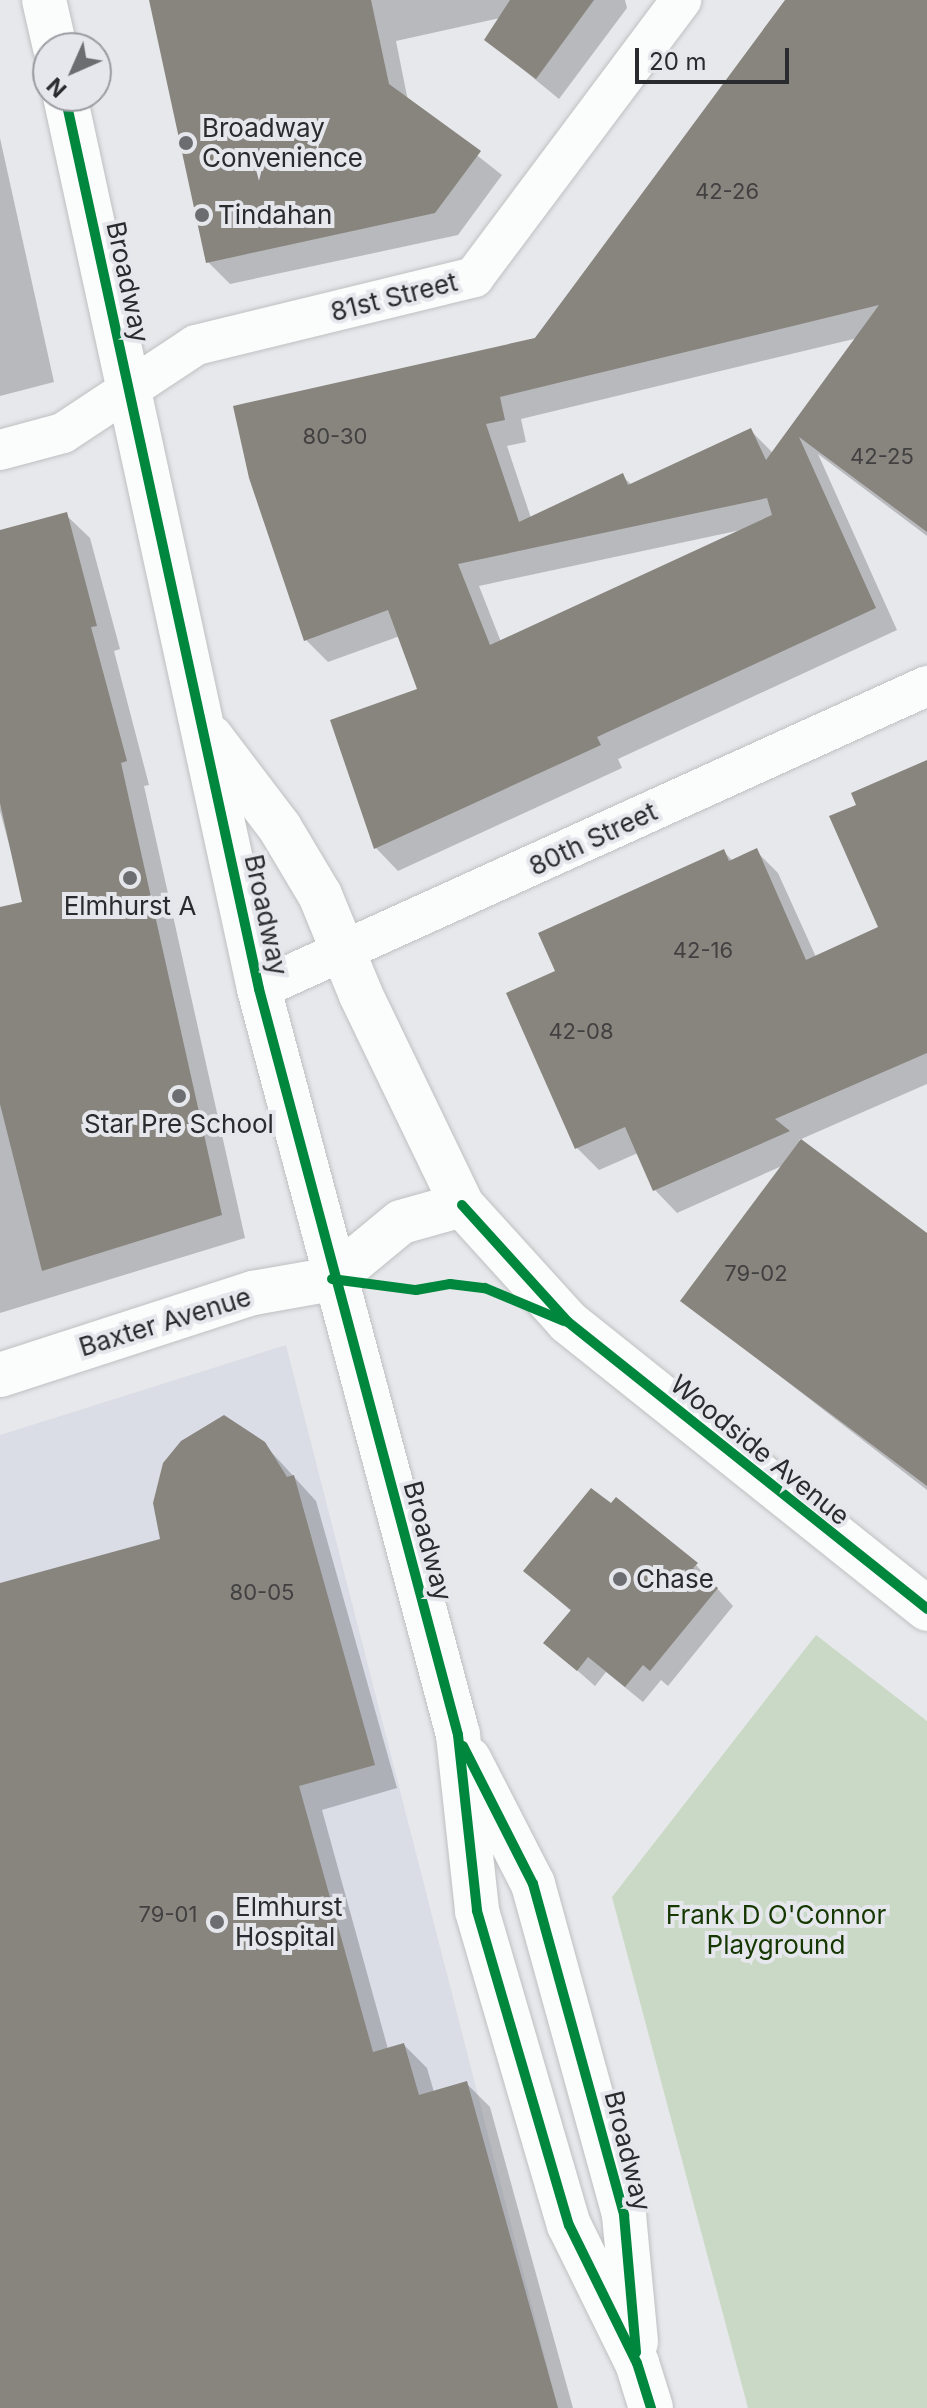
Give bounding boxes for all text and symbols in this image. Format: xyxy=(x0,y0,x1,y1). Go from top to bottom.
north arrow xyxy=(32,32,112,112)
scale bar xyxy=(639,32,793,82)
text: 20 m xyxy=(649,47,707,76)
text: N xyxy=(41,72,72,103)
place label: Broadway Convenience xyxy=(202,112,363,174)
marker: Broadway Convenience xyxy=(177,134,195,152)
house number: 42-26 xyxy=(695,179,759,205)
place label: Tindahan xyxy=(218,199,332,231)
marker: Tindahan xyxy=(193,206,211,224)
street label: Broadway xyxy=(100,219,156,345)
street label: 81st Street xyxy=(327,266,461,328)
house number: 80-30 xyxy=(303,424,367,450)
house number: 42-25 xyxy=(850,444,914,470)
street label: 80th Street xyxy=(524,796,662,882)
street label: Broadway xyxy=(238,852,294,978)
marker: Elmhurst A xyxy=(121,869,139,887)
place label: Elmhurst A xyxy=(64,890,196,922)
house number: 42-16 xyxy=(673,938,733,964)
house number: 42-08 xyxy=(548,1019,614,1045)
marker: Star Pre School xyxy=(170,1087,188,1105)
place label: Star Pre School xyxy=(84,1108,274,1140)
house number: 79-02 xyxy=(724,1261,788,1287)
street label: Baxter Avenue xyxy=(75,1281,255,1363)
street label: Woodside Avenue xyxy=(664,1368,856,1532)
street label: Broadway xyxy=(397,1478,459,1604)
place label: Chase xyxy=(636,1563,714,1595)
marker: Chase xyxy=(611,1570,629,1588)
house number: 80-05 xyxy=(230,1580,294,1606)
place label: Elmhurst Hospital xyxy=(235,1891,342,1952)
park label: Frank D O'Connor Playground xyxy=(666,1899,886,1960)
house number: 79-01 xyxy=(139,1902,197,1928)
marker: Elmhurst Hospital xyxy=(206,1911,228,1933)
street label: Broadway xyxy=(598,2088,658,2214)

